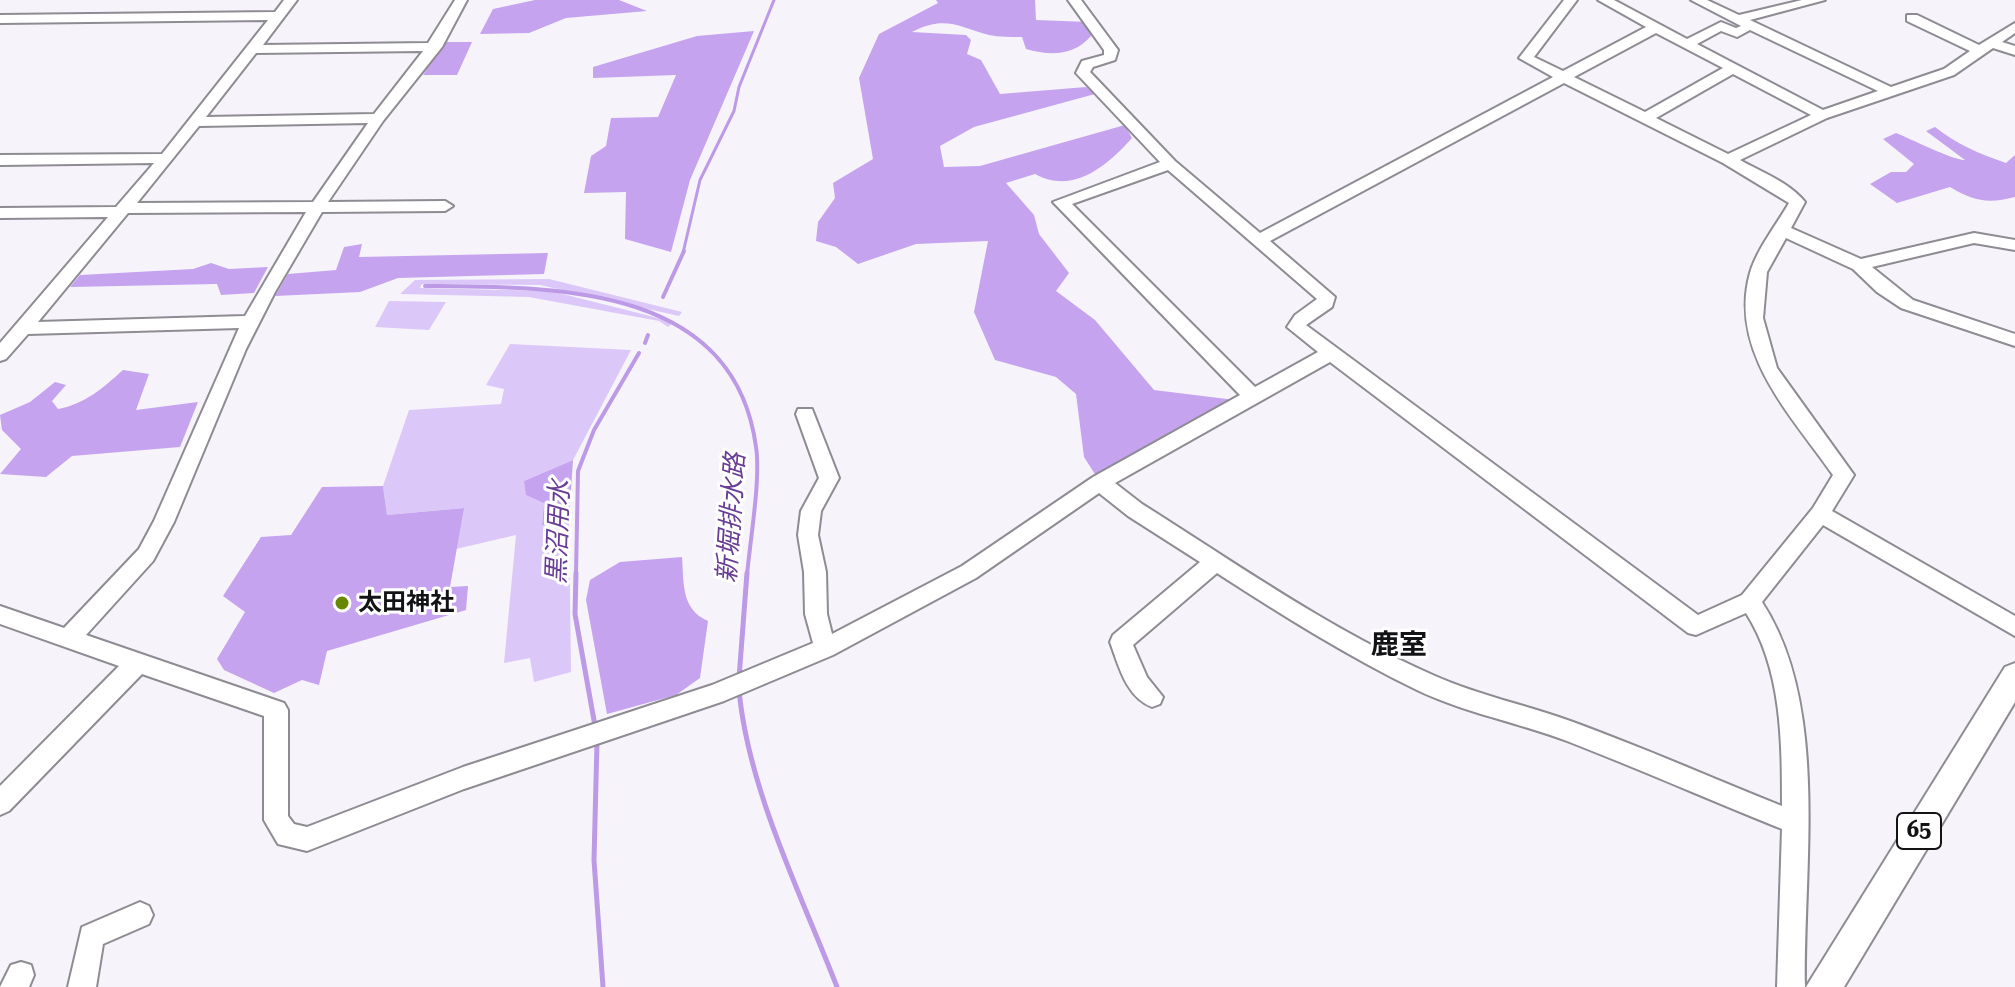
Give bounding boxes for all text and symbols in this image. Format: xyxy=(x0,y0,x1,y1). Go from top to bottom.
water label: 新堀排水路 xyxy=(712,452,752,584)
water label: 黒沼用水 xyxy=(542,479,576,585)
place label: 太田神社 xyxy=(358,589,454,617)
marker: 太田神社 xyxy=(333,594,351,612)
district label: 鹿室 xyxy=(1371,629,1427,663)
road number: 65 xyxy=(1897,813,1941,849)

